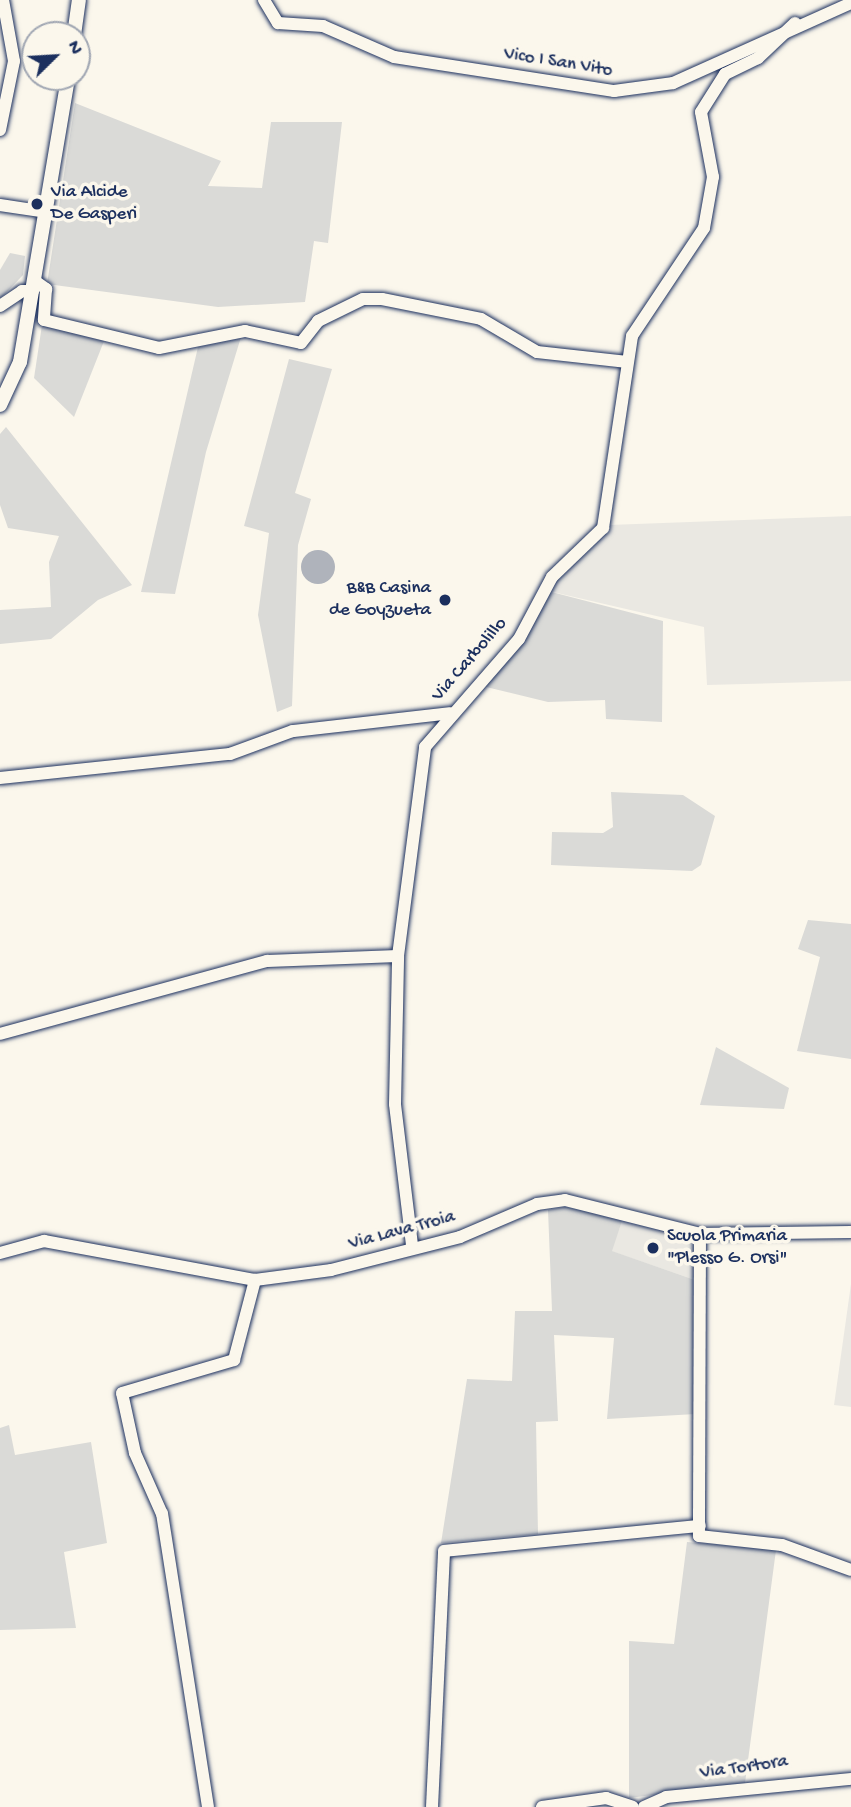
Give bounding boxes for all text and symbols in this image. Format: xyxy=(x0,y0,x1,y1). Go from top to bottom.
north arrow xyxy=(21,21,91,91)
text: N xyxy=(61,38,87,58)
street label: Vico I San Vito xyxy=(502,43,614,83)
place label: Via Alcide De Gasperi xyxy=(51,182,137,226)
marker: Via Alcide De Gasperi xyxy=(29,196,45,212)
place label: B&B Casina de Goyzueta xyxy=(329,578,431,622)
marker: B&B Casina de Goyzueta xyxy=(437,592,453,608)
street label: Via Carbolillo xyxy=(427,613,513,707)
street label: Via Lava Troia xyxy=(346,1206,458,1256)
place label: Scuola Primaria "Plesso G. Orsi" xyxy=(667,1226,787,1270)
marker: Scuola Primaria "Plesso G. Orsi" xyxy=(645,1240,661,1256)
street label: Via Tortora xyxy=(699,1751,789,1785)

